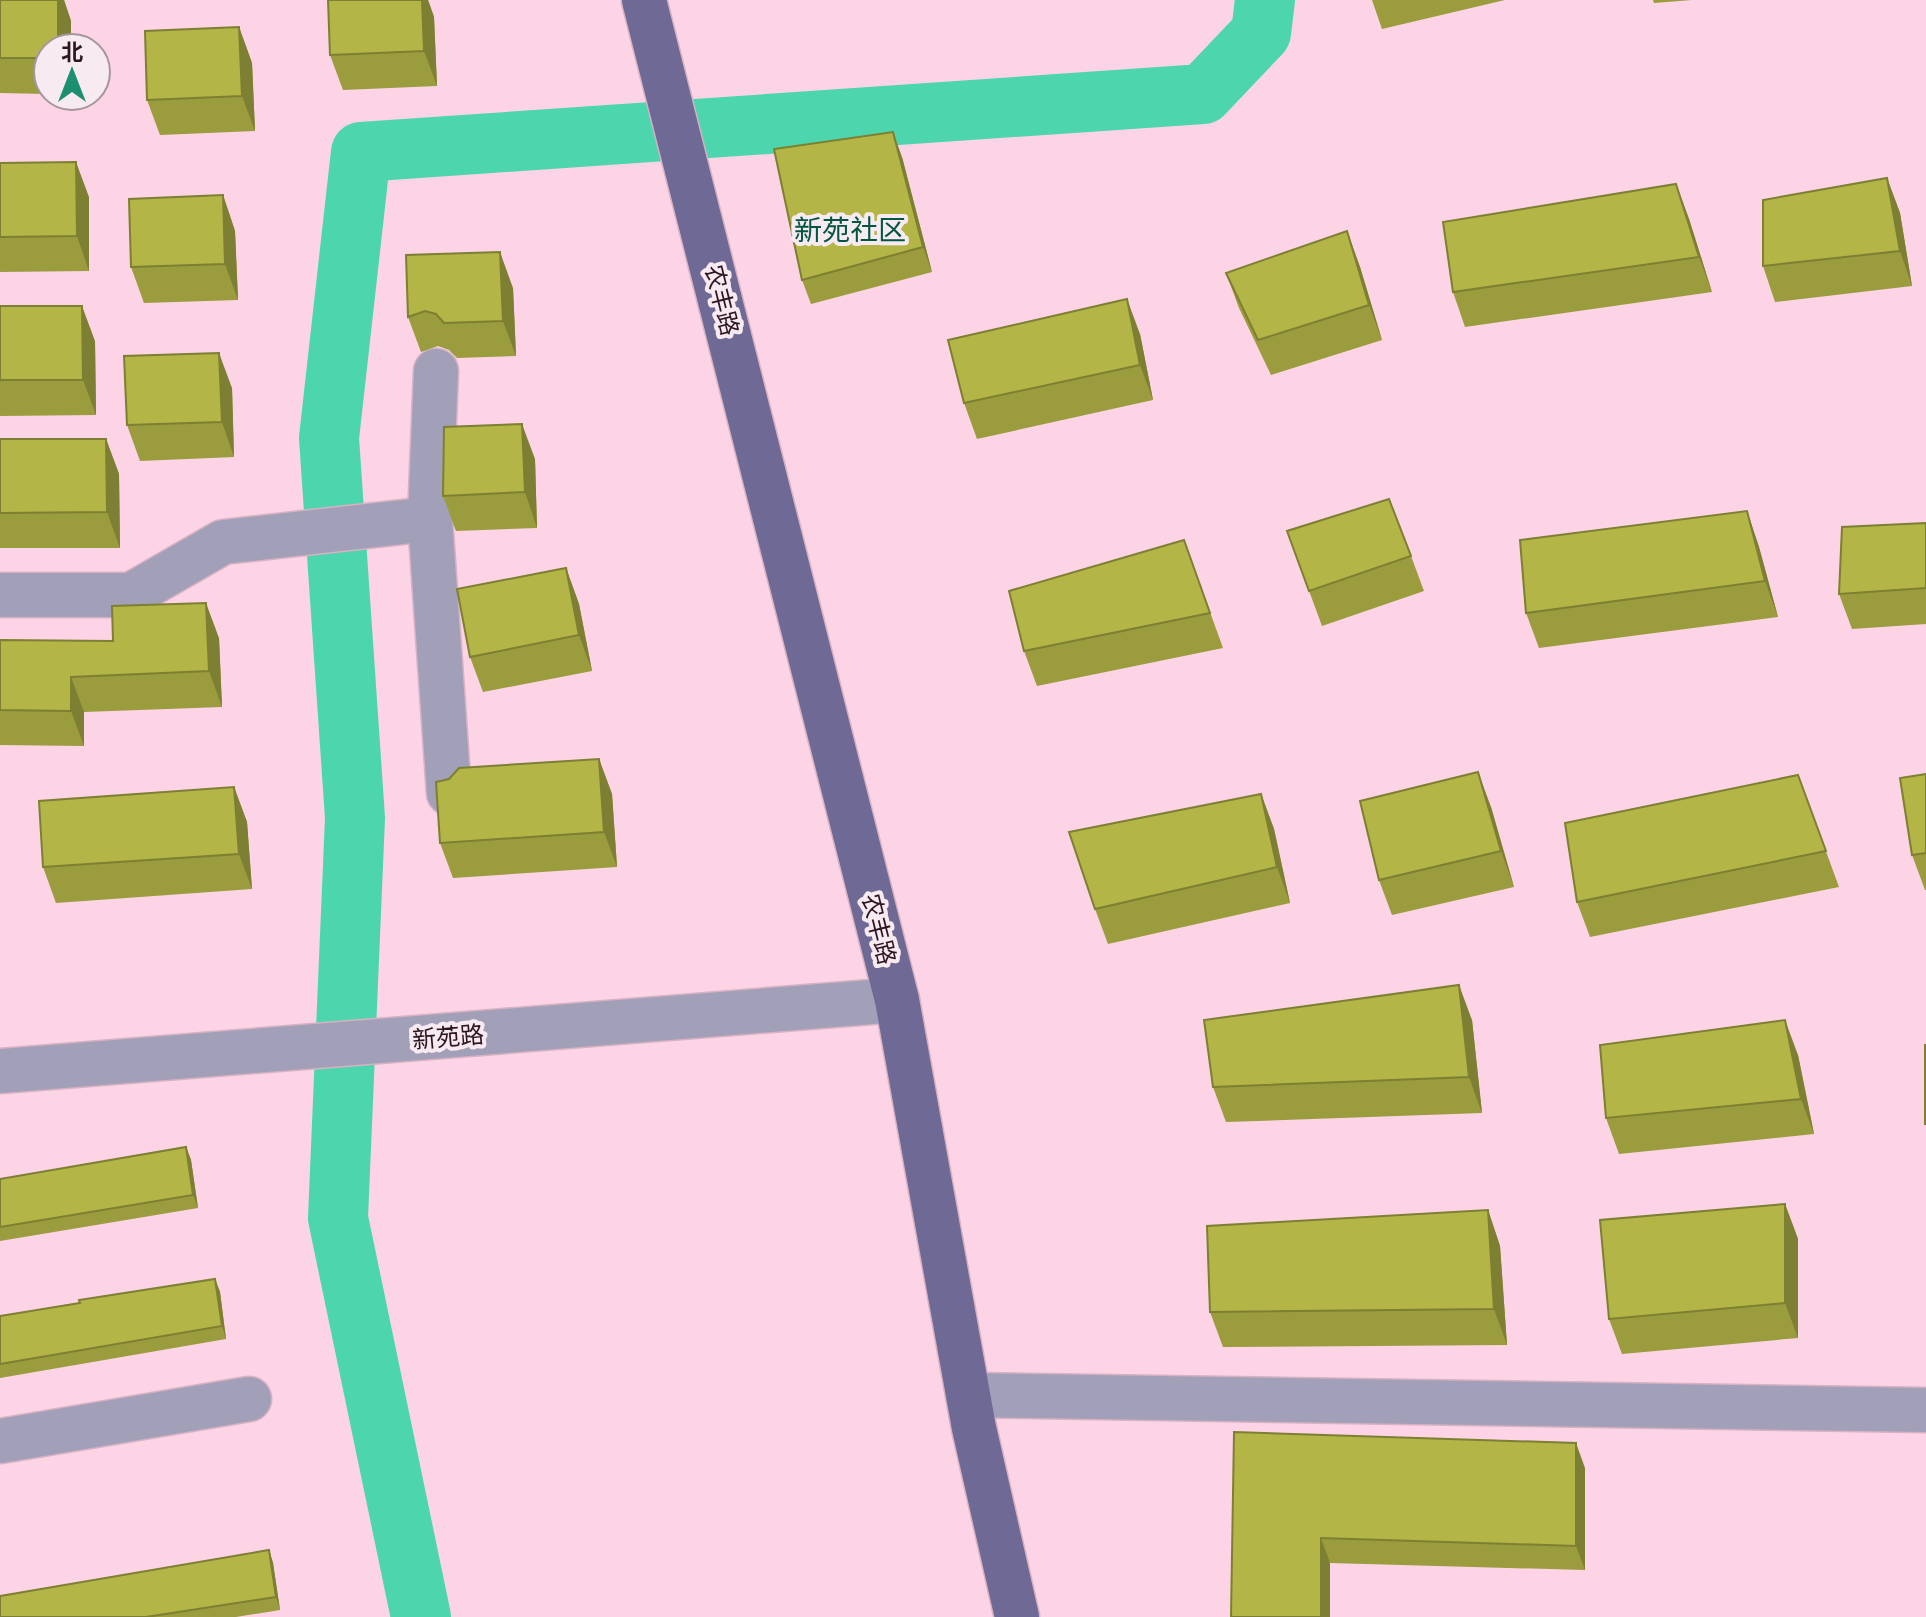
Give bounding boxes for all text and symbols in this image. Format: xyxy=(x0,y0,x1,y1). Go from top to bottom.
north arrow xyxy=(32,32,112,112)
text: 北 xyxy=(61,39,83,65)
district label: 新苑社区 xyxy=(794,214,906,246)
street label: 农丰路 xyxy=(700,262,744,338)
street label: 农丰路 xyxy=(857,891,901,967)
street label: 新苑路 xyxy=(411,1020,485,1054)

